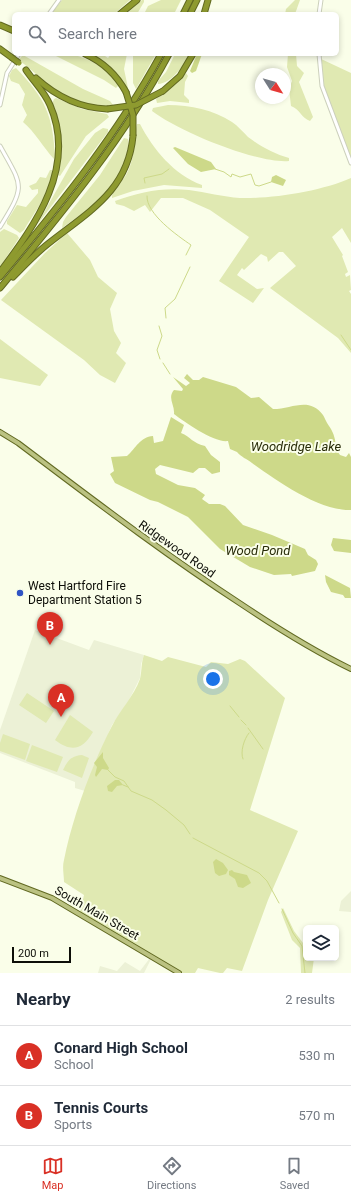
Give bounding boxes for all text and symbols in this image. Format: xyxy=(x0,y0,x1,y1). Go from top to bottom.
search box xyxy=(12,12,339,56)
icon: search xyxy=(26,23,48,45)
text: Search here xyxy=(58,25,137,43)
north arrow xyxy=(255,68,291,104)
water label: Woodridge Lake xyxy=(251,439,342,454)
street label: Ridgewood Road xyxy=(136,517,218,581)
water label: Wood Pond xyxy=(226,543,291,558)
place label: West Hartford Fire Department Station 5 xyxy=(28,579,142,607)
marker: West Hartford Fire Department Station 5 xyxy=(15,588,25,598)
pin: B xyxy=(37,612,63,645)
your location xyxy=(203,669,223,689)
pin: A xyxy=(48,684,74,717)
street label: South Main Street xyxy=(52,883,142,943)
map controls xyxy=(303,925,339,961)
button: layers xyxy=(303,925,339,961)
scale bar xyxy=(12,945,71,964)
text: 200 m xyxy=(18,947,49,960)
text: Nearby xyxy=(16,989,71,1009)
text: 2 results xyxy=(285,992,335,1007)
text: Conard High School xyxy=(54,1039,188,1057)
text: A xyxy=(25,1048,33,1063)
text: 530 m xyxy=(298,1048,335,1063)
text: School xyxy=(54,1057,94,1072)
text: Tennis Courts xyxy=(54,1099,148,1117)
text: B xyxy=(25,1108,33,1123)
text: 570 m xyxy=(298,1108,335,1123)
text: Sports xyxy=(54,1117,92,1132)
tab: Map xyxy=(42,1155,64,1192)
tab: Directions xyxy=(147,1155,196,1192)
tab: Saved xyxy=(280,1155,309,1192)

